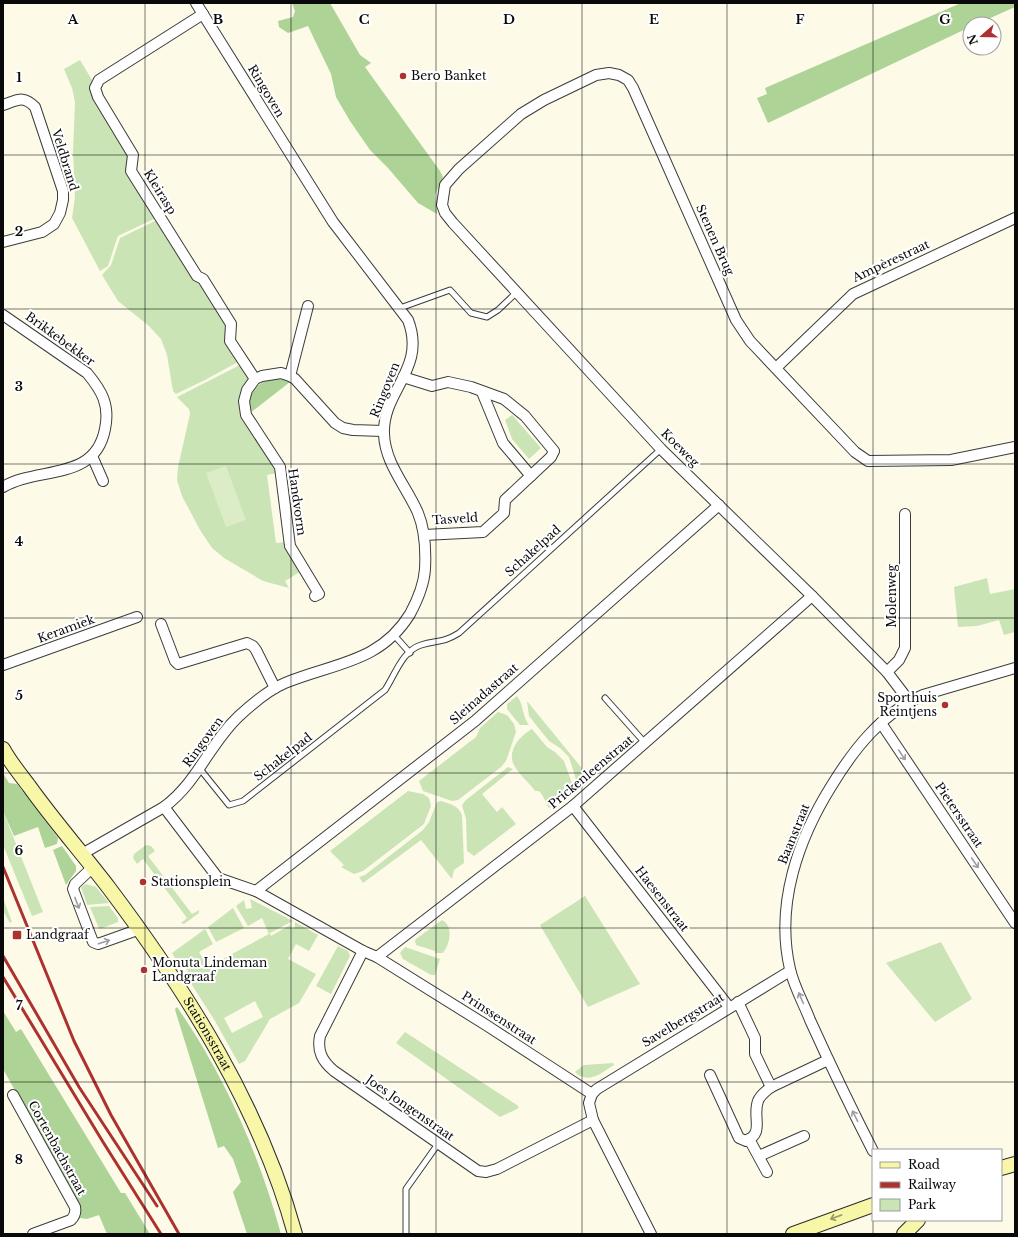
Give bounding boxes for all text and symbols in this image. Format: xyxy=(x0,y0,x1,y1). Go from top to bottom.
text: A xyxy=(67,11,79,28)
text: B xyxy=(213,11,223,28)
text: C xyxy=(359,11,370,28)
text: D xyxy=(503,11,515,28)
text: E xyxy=(649,11,659,28)
text: F xyxy=(796,11,805,28)
text: G xyxy=(939,11,951,28)
north arrow xyxy=(962,16,1002,56)
text: N xyxy=(964,32,981,47)
street label: Ringoven xyxy=(245,62,288,120)
place label: Bero Banket xyxy=(411,68,487,83)
text: 1 xyxy=(16,69,22,86)
marker: Bero Banket xyxy=(398,71,408,81)
street label: Veldbrand xyxy=(49,126,82,193)
street label: Kleirasp xyxy=(141,166,180,217)
street label: Stenen Brug xyxy=(693,202,738,278)
text: 2 xyxy=(15,223,23,240)
street label: Ampèrestraat xyxy=(849,236,932,285)
street label: Brikkebekker xyxy=(23,308,98,369)
street label: Ringoven xyxy=(367,360,402,420)
text: 3 xyxy=(15,378,23,395)
street label: Koeweg xyxy=(658,425,703,470)
street label: Handvorm xyxy=(285,467,310,537)
street label: Tasveld xyxy=(431,509,479,528)
street label: Schakelpad xyxy=(502,522,564,580)
text: 4 xyxy=(15,533,24,550)
street label: Molenweg xyxy=(884,563,899,628)
street label: Keramiek xyxy=(35,611,97,646)
street label: Sleinadastraat xyxy=(446,660,521,727)
text: 5 xyxy=(15,687,23,704)
place label: Sporthuis Reintjens xyxy=(877,690,937,719)
marker: Sporthuis Reintjens xyxy=(940,700,950,710)
street label: Ringoven xyxy=(179,714,226,770)
street label: Schakelpad xyxy=(251,729,315,784)
street label: Prickenleenstraat xyxy=(545,731,636,811)
one-way arrow xyxy=(898,749,906,760)
street label: Pietersstraat xyxy=(932,779,987,851)
street label: Baanstraat xyxy=(775,801,813,866)
text: 6 xyxy=(15,842,24,859)
one-way arrow xyxy=(971,857,979,868)
street label: Haesenstraat xyxy=(632,863,693,935)
place label: Stationsplein xyxy=(151,874,231,889)
marker: Stationsplein xyxy=(138,877,148,887)
one-way arrow xyxy=(74,896,82,908)
place label: Landgraaf xyxy=(26,927,91,942)
marker: Landgraaf xyxy=(11,929,23,941)
one-way arrow xyxy=(97,938,110,945)
place label: Monuta Lindeman Landgraaf xyxy=(152,955,267,984)
marker: Monuta Lindeman Landgraaf xyxy=(139,965,149,975)
street label: Prinssenstraat xyxy=(459,988,540,1048)
street label: Savelbergstraat xyxy=(639,989,727,1050)
one-way arrow xyxy=(797,993,805,1005)
street label: Stationsstraat xyxy=(180,994,235,1074)
text: 7 xyxy=(16,997,23,1014)
street label: Joes Jongenstraat xyxy=(362,1070,458,1144)
street label: Cortenbachstraat xyxy=(25,1098,90,1198)
one-way arrow xyxy=(851,1110,859,1122)
legend xyxy=(872,1149,1002,1221)
text: 8 xyxy=(15,1151,23,1168)
text: Road xyxy=(908,1157,940,1172)
text: Railway xyxy=(908,1177,957,1192)
text: Park xyxy=(908,1197,936,1212)
one-way arrow xyxy=(830,1214,842,1222)

